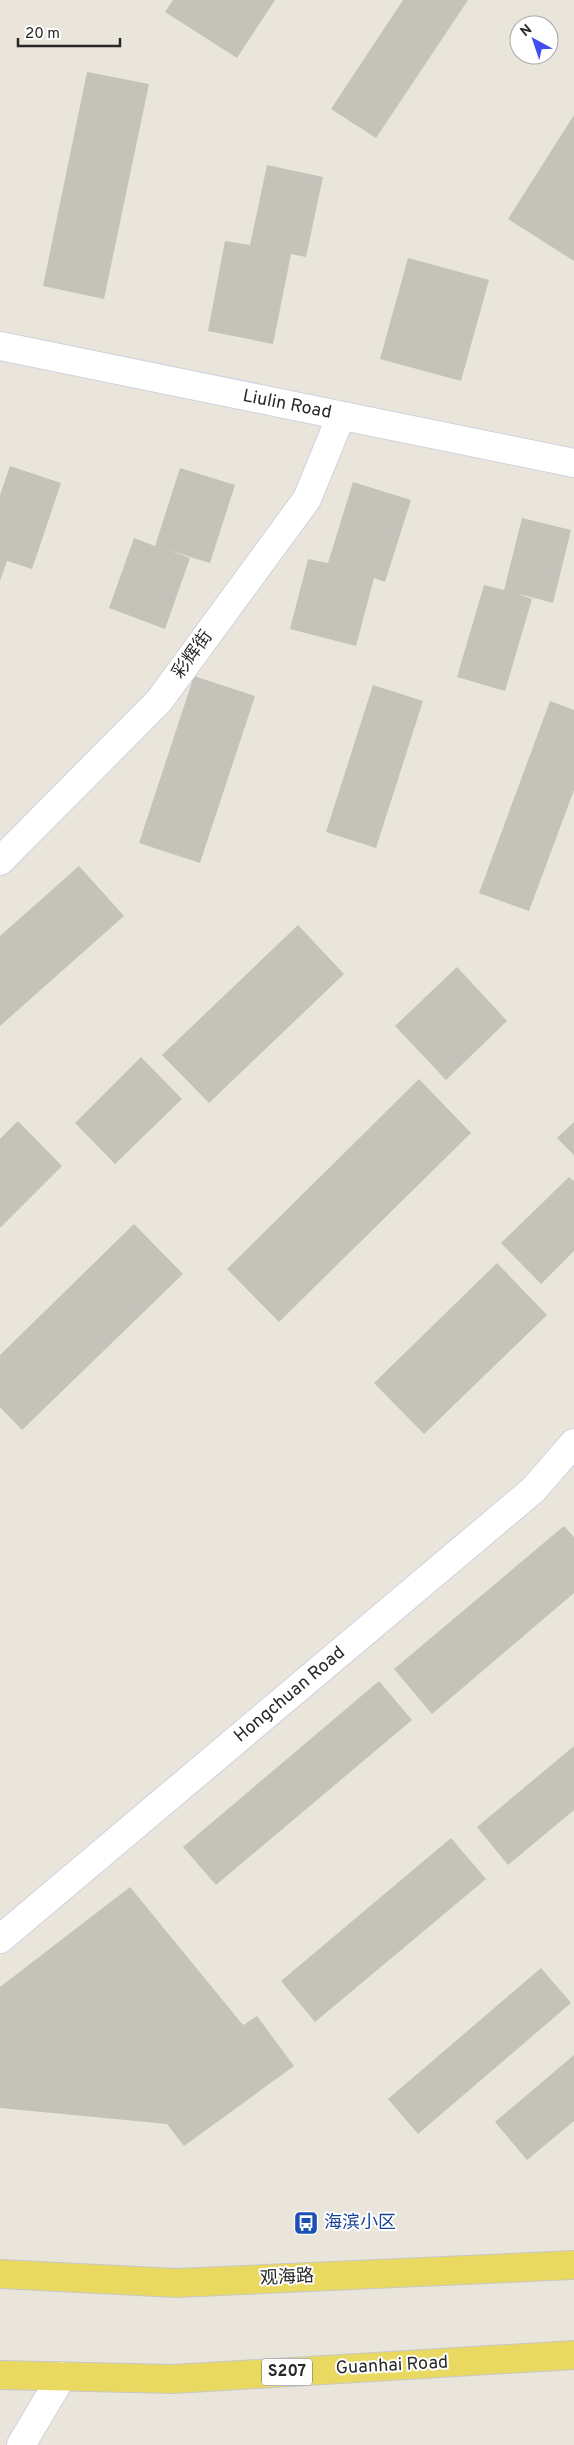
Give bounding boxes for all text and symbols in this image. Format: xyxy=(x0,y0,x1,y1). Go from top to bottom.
scale bar xyxy=(18,15,120,47)
north arrow xyxy=(509,15,559,65)
text: N xyxy=(517,21,536,41)
text: 20 m xyxy=(25,25,60,44)
street label: Liulin Road xyxy=(241,385,333,425)
street label: 彩辉街 xyxy=(168,626,218,684)
street label: Hongchuan Road xyxy=(230,1642,350,1748)
bus stop icon: 海滨小区 xyxy=(293,2210,319,2236)
place label: 海滨小区 xyxy=(324,2212,396,2235)
street label: 观海路 xyxy=(259,2265,315,2291)
street label: Guanhai Road xyxy=(335,2352,449,2380)
road number: S207 xyxy=(262,2358,312,2386)

